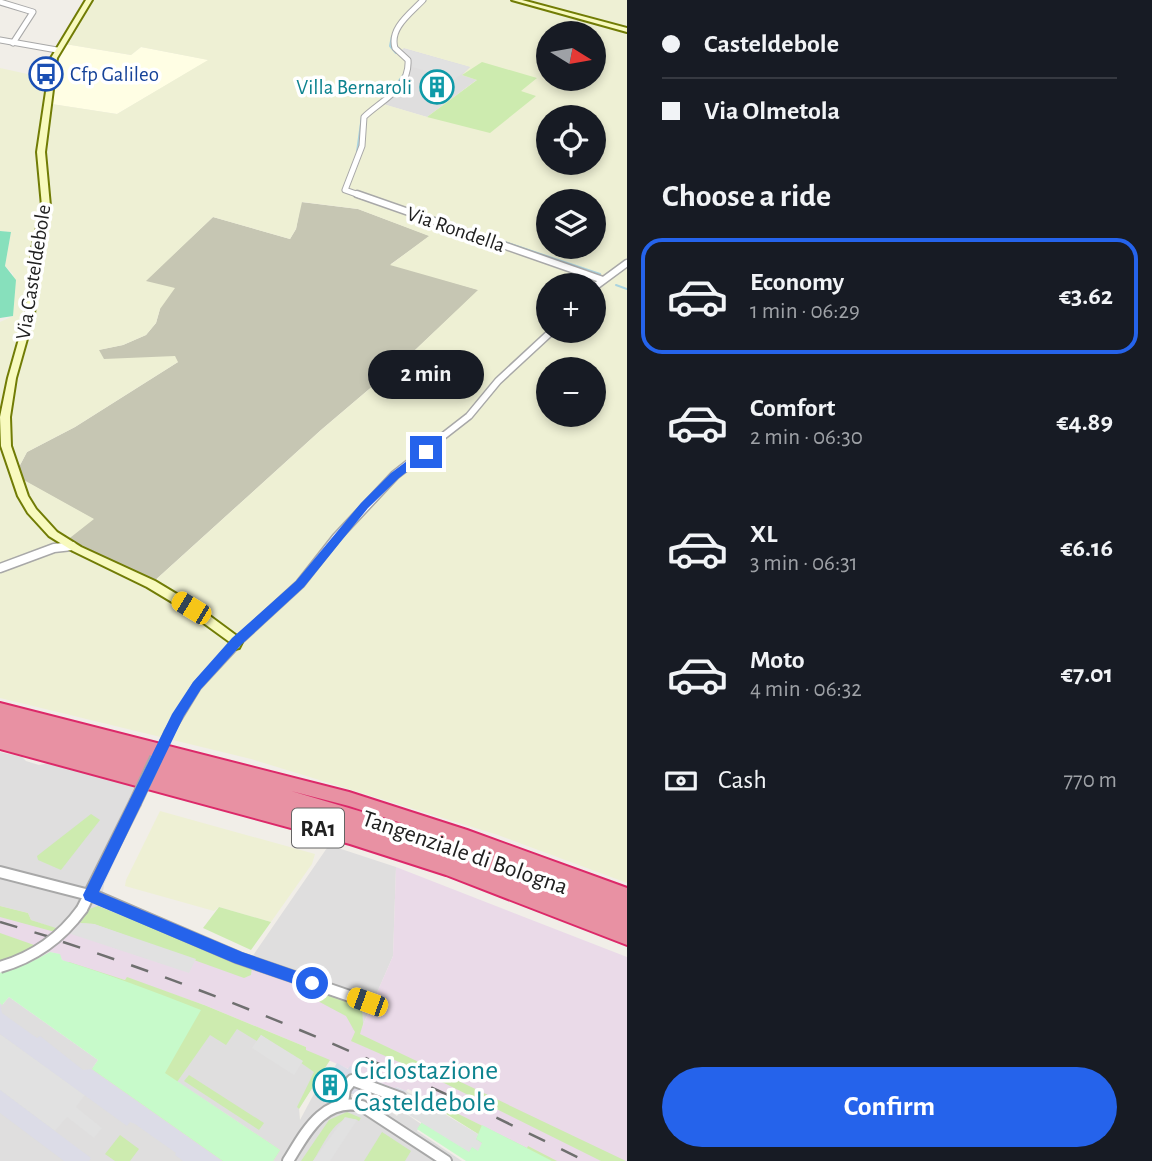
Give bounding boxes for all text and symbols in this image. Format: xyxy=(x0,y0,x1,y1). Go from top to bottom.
north arrow xyxy=(536,21,606,91)
map controls xyxy=(536,21,606,427)
text: Casteldebole xyxy=(704,31,839,57)
bus stop icon: Cfp Galileo xyxy=(27,55,65,93)
place label: Cfp Galileo xyxy=(70,64,159,85)
building icon: Villa Bernaroli xyxy=(418,68,456,106)
place label: Villa Bernaroli xyxy=(296,77,412,98)
text: Via Olmetola xyxy=(704,98,840,124)
button: locate xyxy=(536,105,606,175)
text: Choose a ride xyxy=(662,180,831,212)
button: layers xyxy=(536,189,606,259)
street label: Via Casteldebole xyxy=(12,203,55,341)
street label: Via Rondella xyxy=(404,203,508,256)
icon: car xyxy=(666,265,729,328)
text: Economy xyxy=(750,269,844,295)
button: + xyxy=(536,273,606,343)
text: €3.62 xyxy=(1059,283,1113,309)
text: 1 min · 06:29 xyxy=(750,300,860,323)
callout: 2 min xyxy=(368,350,484,400)
button: − xyxy=(536,357,606,427)
text: 2 min xyxy=(400,363,452,386)
icon: car xyxy=(666,391,729,454)
text: Comfort xyxy=(750,395,835,421)
text: €4.89 xyxy=(1056,409,1113,435)
text: 2 min · 06:30 xyxy=(750,426,863,449)
route end xyxy=(410,436,442,468)
icon: car xyxy=(666,517,729,580)
text: XL xyxy=(750,521,777,547)
text: €6.16 xyxy=(1060,535,1113,561)
text: 3 min · 06:31 xyxy=(750,552,858,575)
car xyxy=(168,588,215,628)
icon: car xyxy=(666,643,729,706)
text: Moto xyxy=(750,647,805,673)
text: €7.01 xyxy=(1061,661,1113,687)
text: 4 min · 06:32 xyxy=(750,678,862,701)
icon: cash xyxy=(662,762,700,800)
text: Cash xyxy=(718,767,767,793)
text: 770 m xyxy=(1063,769,1117,792)
street label: Tangenziale di Bologna xyxy=(359,806,571,899)
road number: RA1 xyxy=(292,808,344,848)
route start xyxy=(296,967,328,999)
car xyxy=(344,985,391,1019)
place label: Ciclostazione Casteldebole xyxy=(354,1057,498,1117)
building icon: Ciclostazione Casteldebole xyxy=(311,1066,349,1104)
button: Confirm xyxy=(662,1067,1117,1147)

